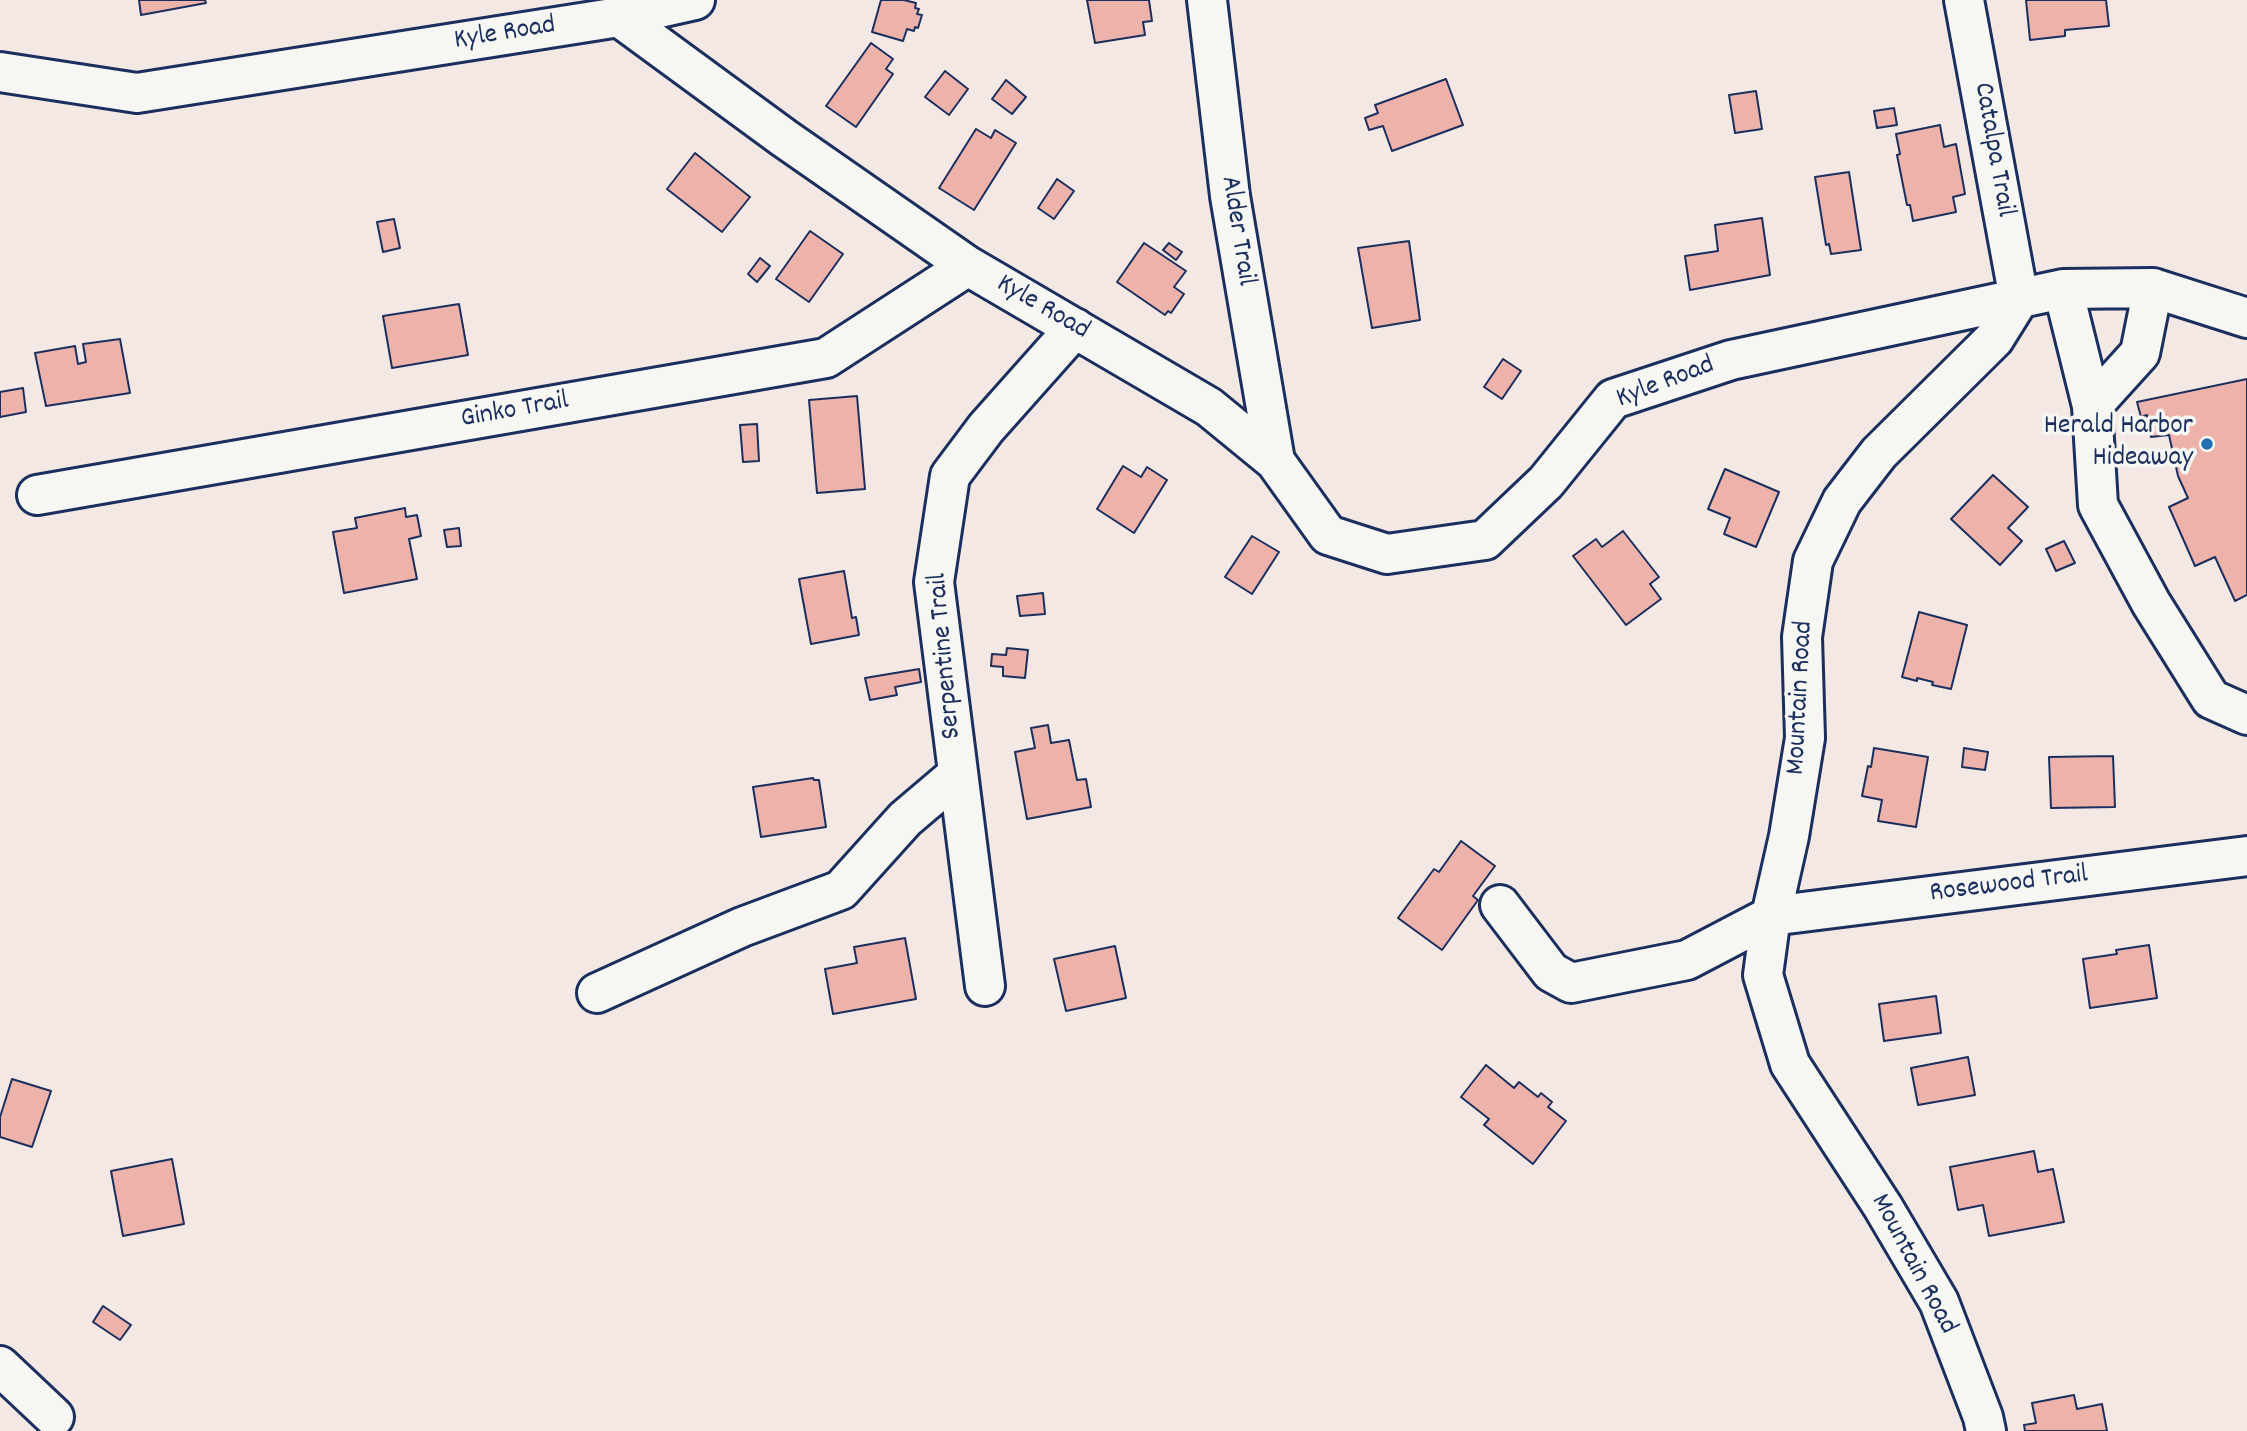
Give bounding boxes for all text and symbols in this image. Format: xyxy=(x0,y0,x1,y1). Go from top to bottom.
street label: Kyle Road xyxy=(452,10,558,60)
street label: Catalpa Trail xyxy=(1964,80,2020,220)
street label: Alder Trail xyxy=(1211,174,1261,288)
street label: Kyle Road xyxy=(989,269,1095,349)
street label: Kyle Road xyxy=(1612,350,1720,418)
street label: Ginko Trail xyxy=(458,386,572,438)
place label: Herald Harbor Hideaway xyxy=(2044,411,2193,477)
marker: Herald Harbor Hideaway xyxy=(2199,436,2215,452)
street label: Serpentine Trail xyxy=(923,571,971,741)
street label: Mountain Road xyxy=(1781,620,1823,776)
street label: Rosewood Trail xyxy=(1928,860,2090,912)
street label: Mountain Road xyxy=(1861,1189,1963,1341)

